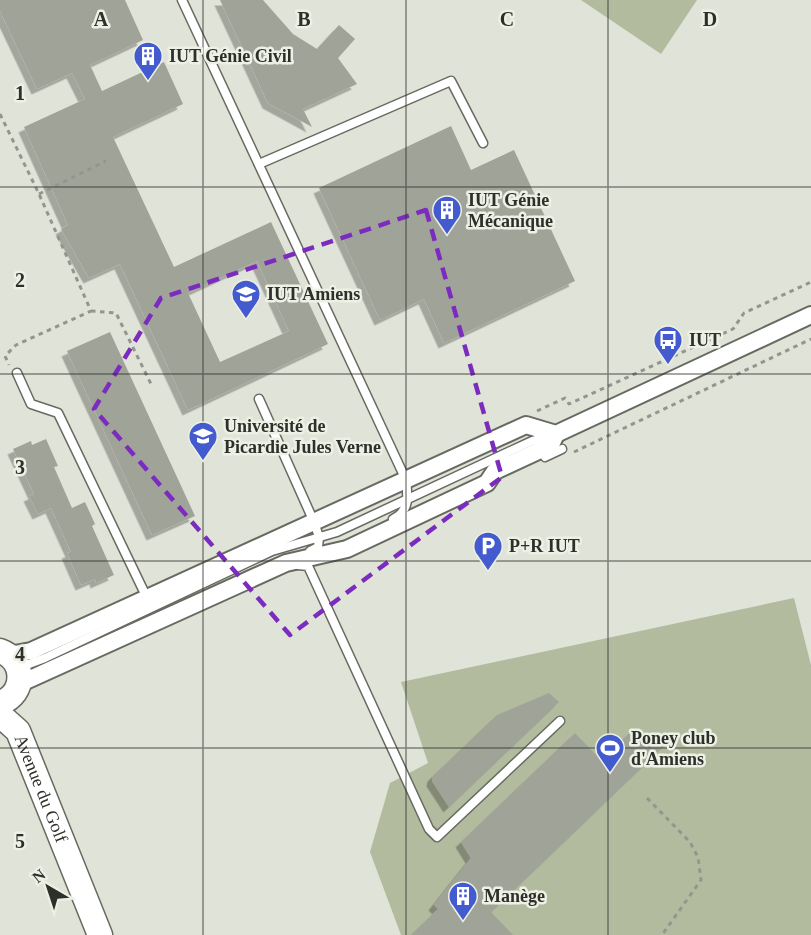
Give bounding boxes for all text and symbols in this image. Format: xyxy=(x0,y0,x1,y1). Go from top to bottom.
text: A xyxy=(94,8,109,30)
text: B xyxy=(297,8,311,30)
text: C xyxy=(500,8,514,30)
text: D xyxy=(703,8,717,30)
building icon: IUT Génie Civil xyxy=(132,40,164,82)
place label: IUT Génie Civil xyxy=(169,46,292,66)
text: 1 xyxy=(15,82,25,104)
place label: IUT Génie Mécanique xyxy=(468,190,553,231)
building icon: IUT Génie Mécanique xyxy=(431,194,463,236)
text: 2 xyxy=(15,269,25,291)
school or university icon: IUT Amiens xyxy=(230,278,262,320)
place label: IUT Amiens xyxy=(267,284,360,304)
bus stop icon: IUT xyxy=(652,324,684,366)
place label: IUT xyxy=(689,330,721,350)
place label: Université de Picardie Jules Verne xyxy=(224,416,381,457)
school or university icon: Université de Picardie Jules Verne xyxy=(187,420,219,462)
text: 3 xyxy=(15,456,25,478)
parking icon: P+R IUT xyxy=(472,530,504,572)
place label: P+R IUT xyxy=(509,536,580,556)
text: 4 xyxy=(15,643,25,665)
place label: Poney club d'Amiens xyxy=(631,728,716,769)
street label: Avenue du Golf xyxy=(10,732,72,845)
sports icon: Poney club d'Amiens xyxy=(594,732,626,774)
text: 5 xyxy=(15,830,25,852)
north arrow xyxy=(18,857,78,917)
text: N xyxy=(29,865,49,886)
building icon: Manège xyxy=(447,880,479,922)
place label: Manège xyxy=(484,886,545,906)

